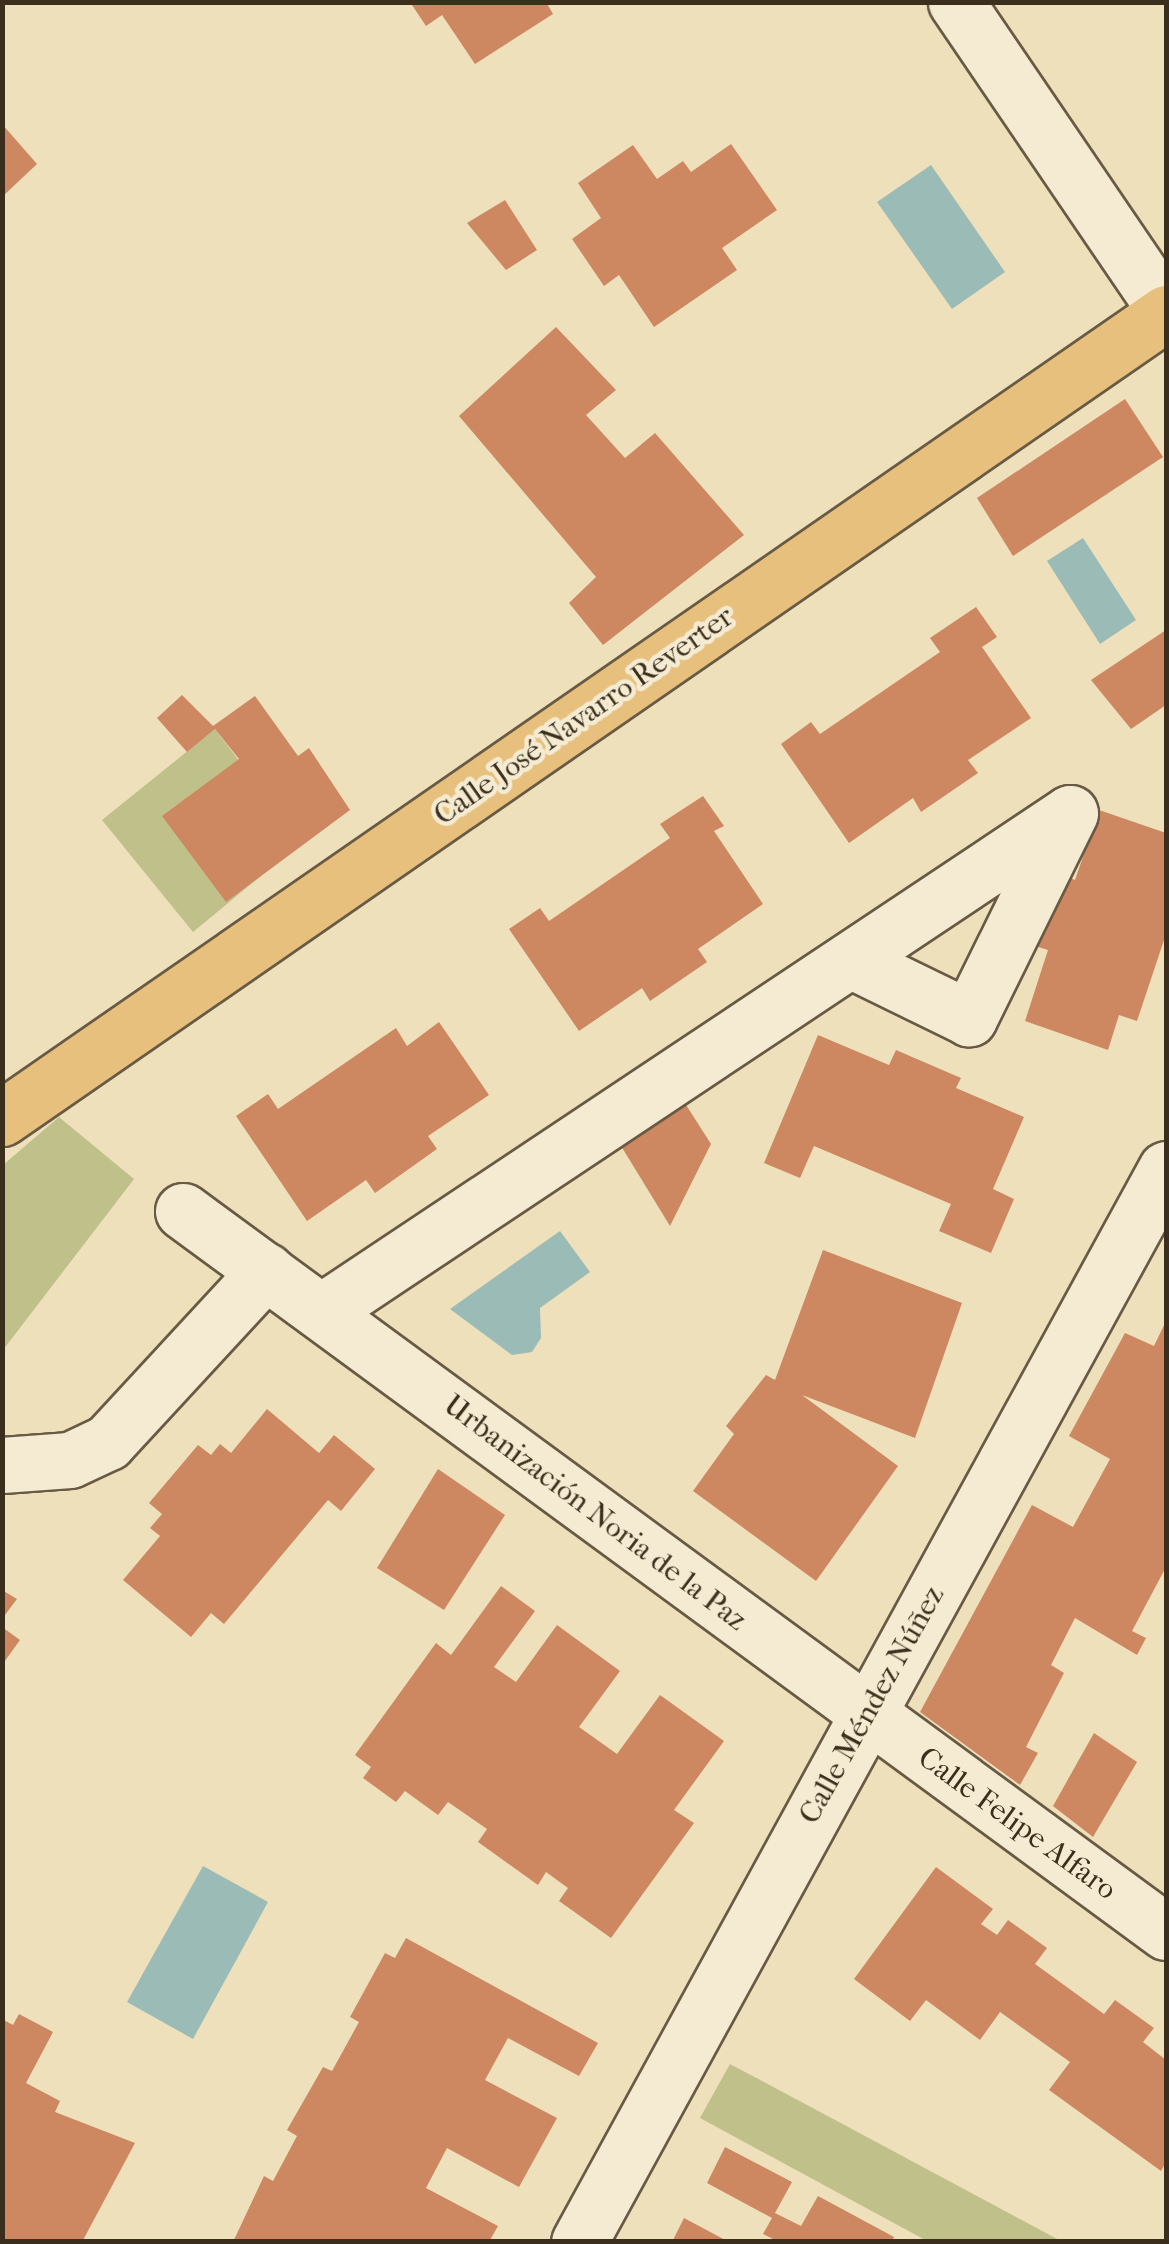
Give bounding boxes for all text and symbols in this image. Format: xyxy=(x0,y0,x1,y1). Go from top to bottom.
street label: Calle José Navarro Reverter xyxy=(427,599,741,833)
street label: Urbanización Noria de la Paz xyxy=(436,1387,754,1639)
street label: Calle Méndez Núñez xyxy=(792,1580,952,1830)
street label: Calle Felipe Alfaro xyxy=(911,1740,1123,1908)

